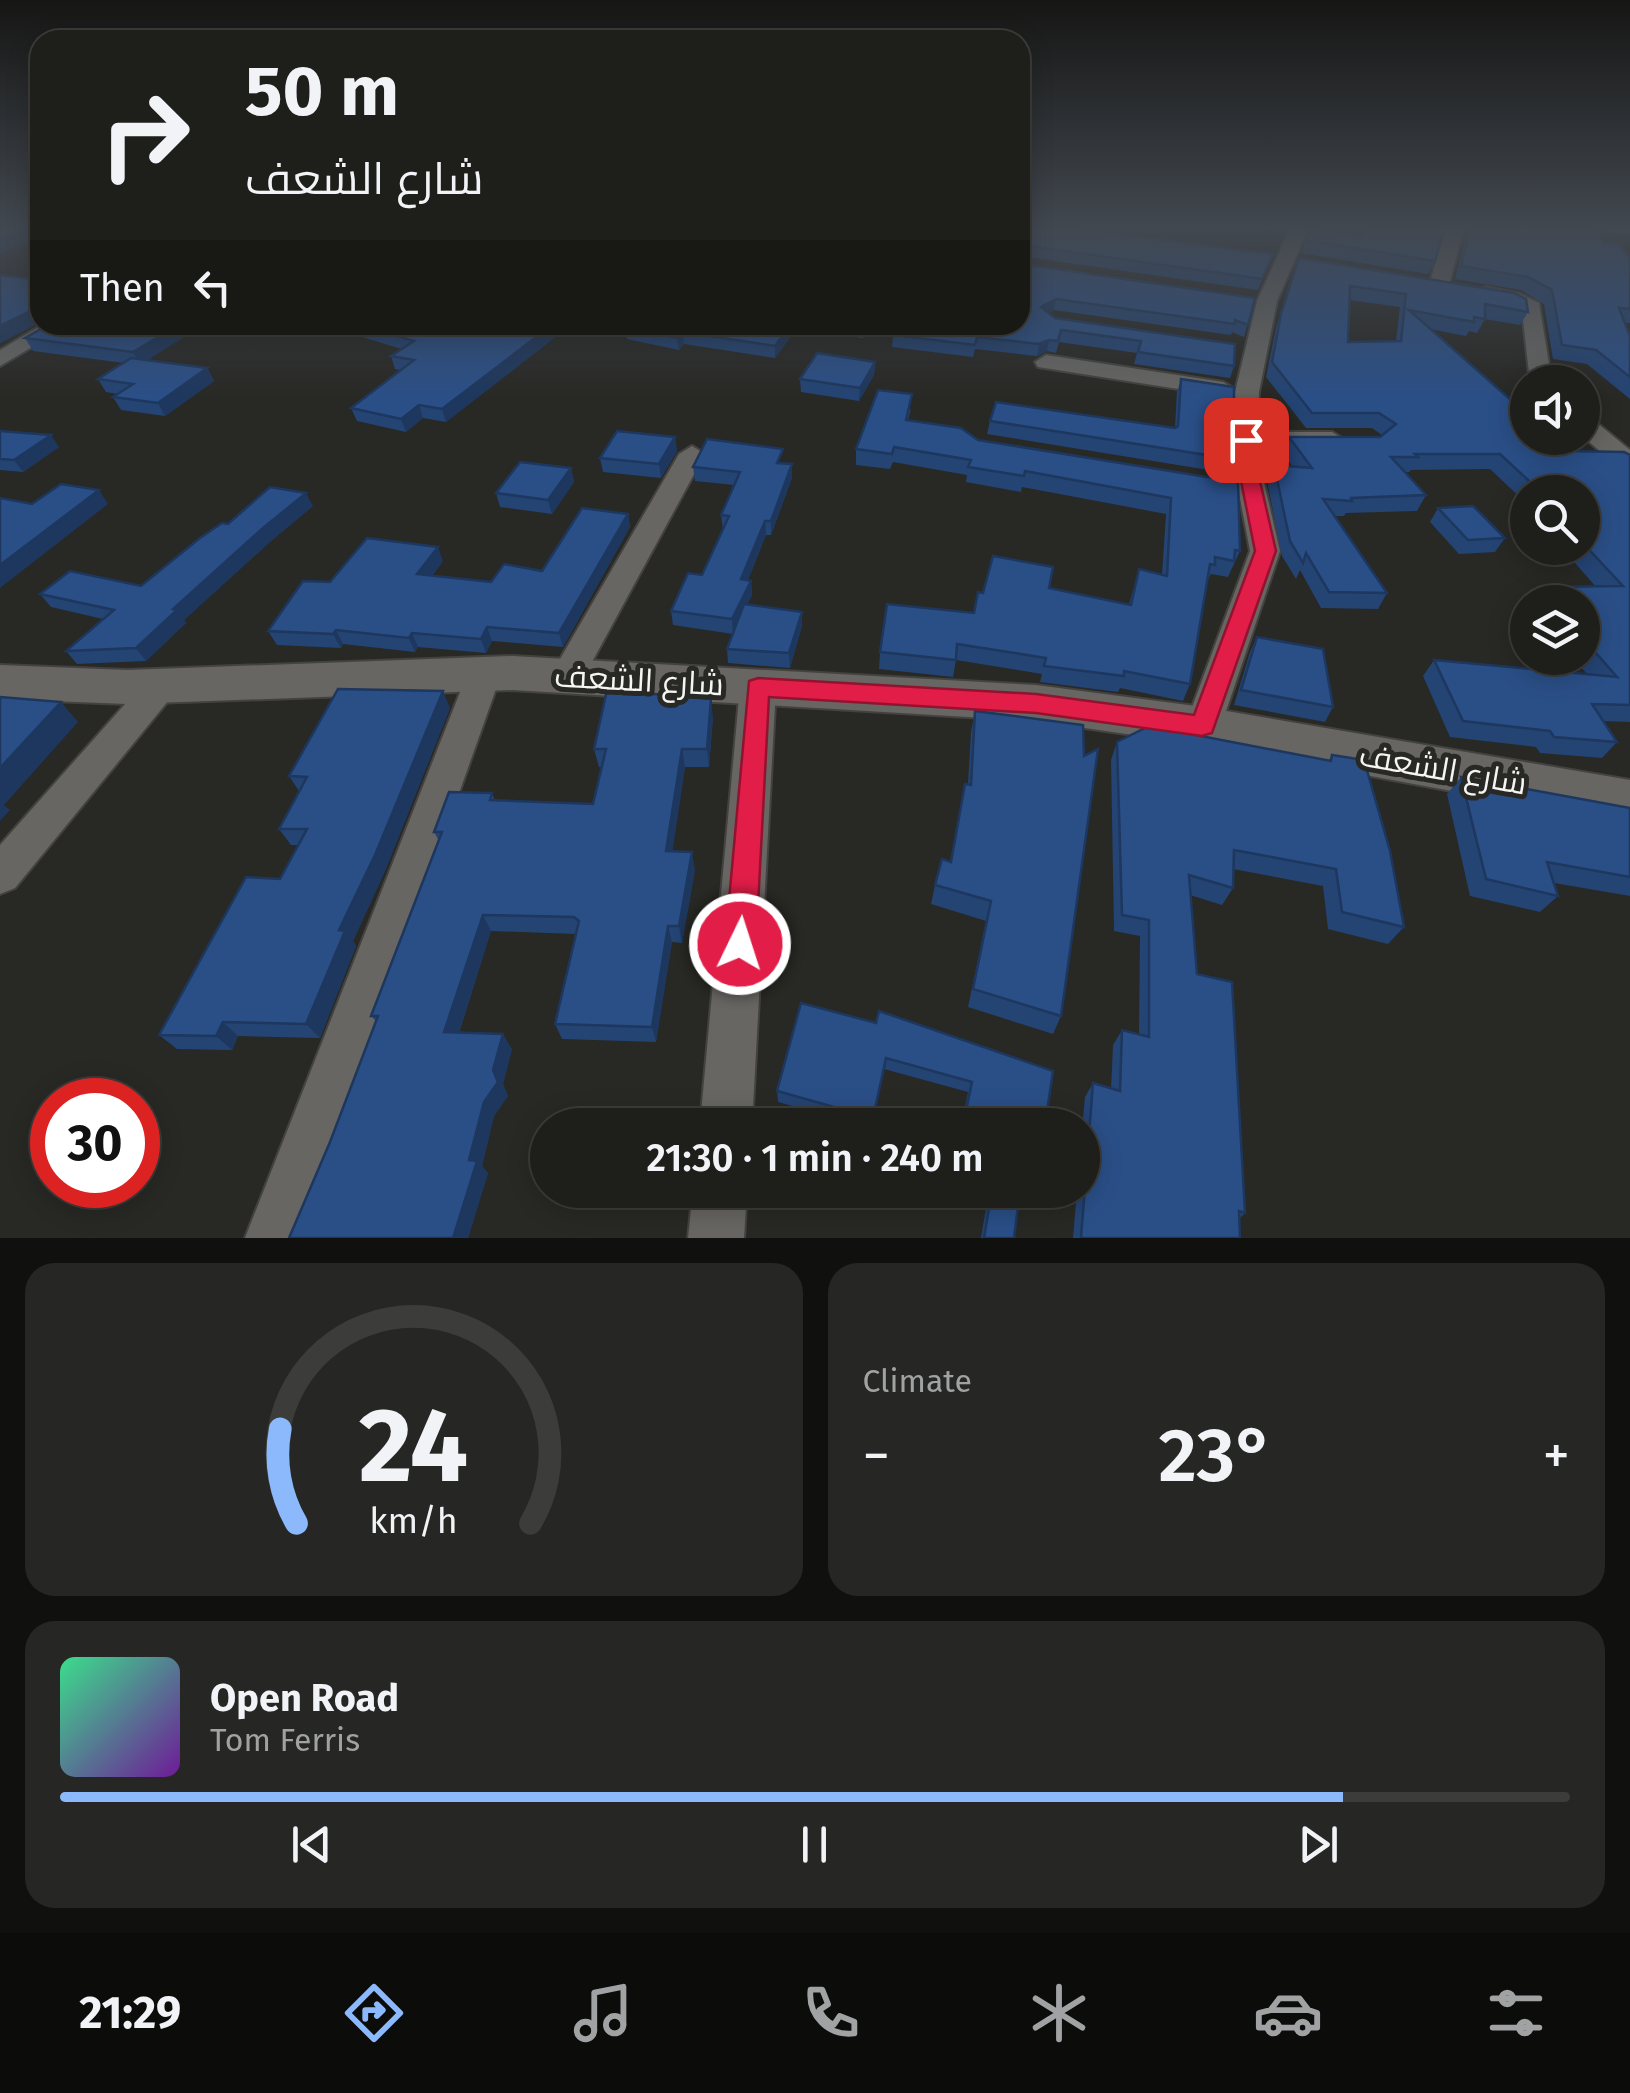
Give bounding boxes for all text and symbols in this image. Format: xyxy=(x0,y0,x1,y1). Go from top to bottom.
text: 50 m xyxy=(245,50,399,134)
icon: right xyxy=(80,70,210,200)
text: شارع الشعف xyxy=(245,152,483,206)
icon: left xyxy=(185,260,240,315)
text: Then xyxy=(80,265,165,311)
map controls xyxy=(1510,365,1600,675)
button: sound xyxy=(1510,365,1600,455)
pin xyxy=(1204,398,1289,483)
icon: arrive xyxy=(1219,413,1274,468)
button: search xyxy=(1510,475,1600,565)
button: layers xyxy=(1510,585,1600,675)
street label: شارع الشعف xyxy=(553,657,725,706)
street label: شارع الشعف xyxy=(1356,736,1530,805)
position arrow xyxy=(688,892,792,996)
speed limit sign: 30 xyxy=(30,1078,160,1208)
text: 21:30 · 1 min · 240 m xyxy=(646,1135,984,1181)
text: Climate xyxy=(863,1362,972,1400)
text: 24 xyxy=(359,1384,469,1509)
text: 23° xyxy=(1158,1411,1274,1501)
text: − xyxy=(863,1423,890,1489)
text: + xyxy=(1543,1423,1570,1489)
text: km/h xyxy=(370,1500,458,1542)
text: Open Road xyxy=(210,1675,399,1721)
text: Tom Ferris xyxy=(210,1721,360,1759)
icon: previous xyxy=(284,1817,339,1872)
icon: pause xyxy=(787,1817,842,1872)
icon: next xyxy=(1291,1817,1346,1872)
icon: directions xyxy=(339,1978,409,2048)
icon: music xyxy=(568,1978,638,2048)
icon: phone xyxy=(796,1978,866,2048)
icon: climate xyxy=(1024,1978,1094,2048)
icon: car xyxy=(1253,1978,1323,2048)
icon: filters xyxy=(1481,1978,1551,2048)
text: 21:29 xyxy=(79,1986,181,2040)

